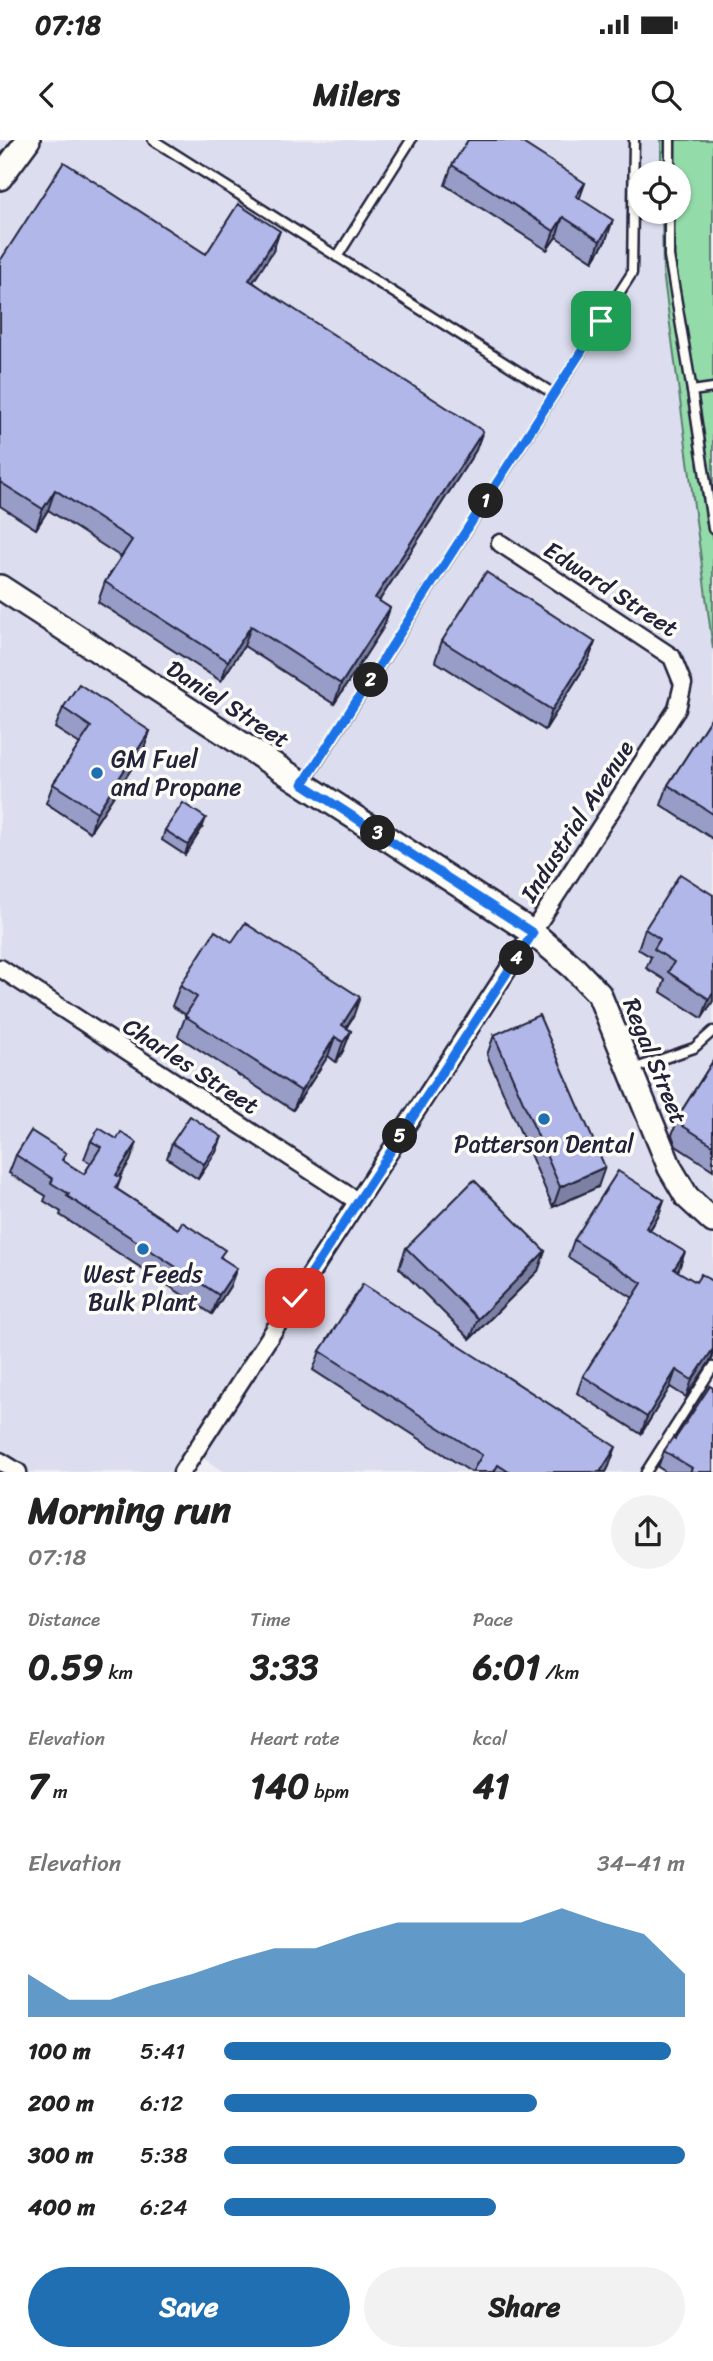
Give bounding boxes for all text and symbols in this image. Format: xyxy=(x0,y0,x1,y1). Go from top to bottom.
text: 07:18 xyxy=(35,2,101,48)
text: Milers xyxy=(313,66,400,123)
icon: back xyxy=(28,76,66,114)
icon: search xyxy=(647,76,685,114)
map controls xyxy=(628,161,691,224)
button: locate xyxy=(628,161,691,224)
pin xyxy=(571,291,631,351)
icon: arrive xyxy=(582,302,620,340)
pin: 1 xyxy=(468,484,504,518)
text: 1 xyxy=(481,484,490,517)
street label: Edward Street xyxy=(535,529,687,649)
street label: Daniel Street xyxy=(158,648,298,760)
pin: 2 xyxy=(354,662,388,698)
text: 2 xyxy=(365,663,376,696)
street label: Industrial Avenue xyxy=(508,731,646,911)
place label: GM Fuel and Propane xyxy=(111,738,241,808)
marker: GM Fuel and Propane xyxy=(89,765,105,781)
pin: 3 xyxy=(360,816,396,850)
text: 3 xyxy=(372,816,383,849)
pin: 4 xyxy=(500,940,534,976)
text: 4 xyxy=(511,941,522,974)
street label: Regal Street xyxy=(611,991,699,1131)
street label: Charles Street xyxy=(114,1006,268,1126)
marker: Patterson Dental xyxy=(536,1111,552,1127)
pin: 5 xyxy=(382,1118,418,1154)
text: 5 xyxy=(394,1119,405,1152)
place label: Patterson Dental xyxy=(454,1123,635,1165)
marker: West Feeds Bulk Plant xyxy=(135,1241,151,1257)
place label: West Feeds Bulk Plant xyxy=(83,1253,204,1323)
pin xyxy=(265,1268,325,1328)
icon: check xyxy=(276,1279,314,1317)
text: Morning run xyxy=(28,1477,231,1544)
button: share xyxy=(611,1495,685,1569)
text: 07:18 xyxy=(28,1537,86,1578)
text: Distance xyxy=(28,1603,100,1636)
text: Time xyxy=(250,1603,291,1636)
text: Pace xyxy=(473,1603,513,1636)
text: 0.59 xyxy=(28,1636,104,1698)
text: 3:33 xyxy=(250,1636,319,1698)
text: 6:01 xyxy=(473,1636,540,1698)
text: km xyxy=(104,1656,133,1689)
text: /km xyxy=(540,1656,579,1689)
text: Elevation xyxy=(28,1722,105,1755)
text: Heart rate xyxy=(250,1722,340,1755)
text: kcal xyxy=(473,1722,507,1755)
text: 7 xyxy=(28,1755,48,1817)
text: 140 xyxy=(250,1755,309,1817)
text: 41 xyxy=(473,1755,510,1817)
text: m xyxy=(48,1775,68,1808)
text: bpm xyxy=(309,1775,349,1808)
text: Elevation xyxy=(28,1843,121,1884)
text: 34–41 m xyxy=(597,1843,685,1884)
text: 100 m xyxy=(28,2031,91,2072)
text: 5:41 xyxy=(140,2031,185,2072)
text: 200 m xyxy=(28,2083,94,2124)
text: 6:12 xyxy=(140,2083,183,2124)
text: 300 m xyxy=(28,2135,93,2176)
text: 5:38 xyxy=(140,2135,188,2176)
text: 400 m xyxy=(28,2187,95,2228)
text: 6:24 xyxy=(140,2187,188,2228)
button: Save xyxy=(28,2267,350,2347)
button: Share xyxy=(364,2267,685,2347)

